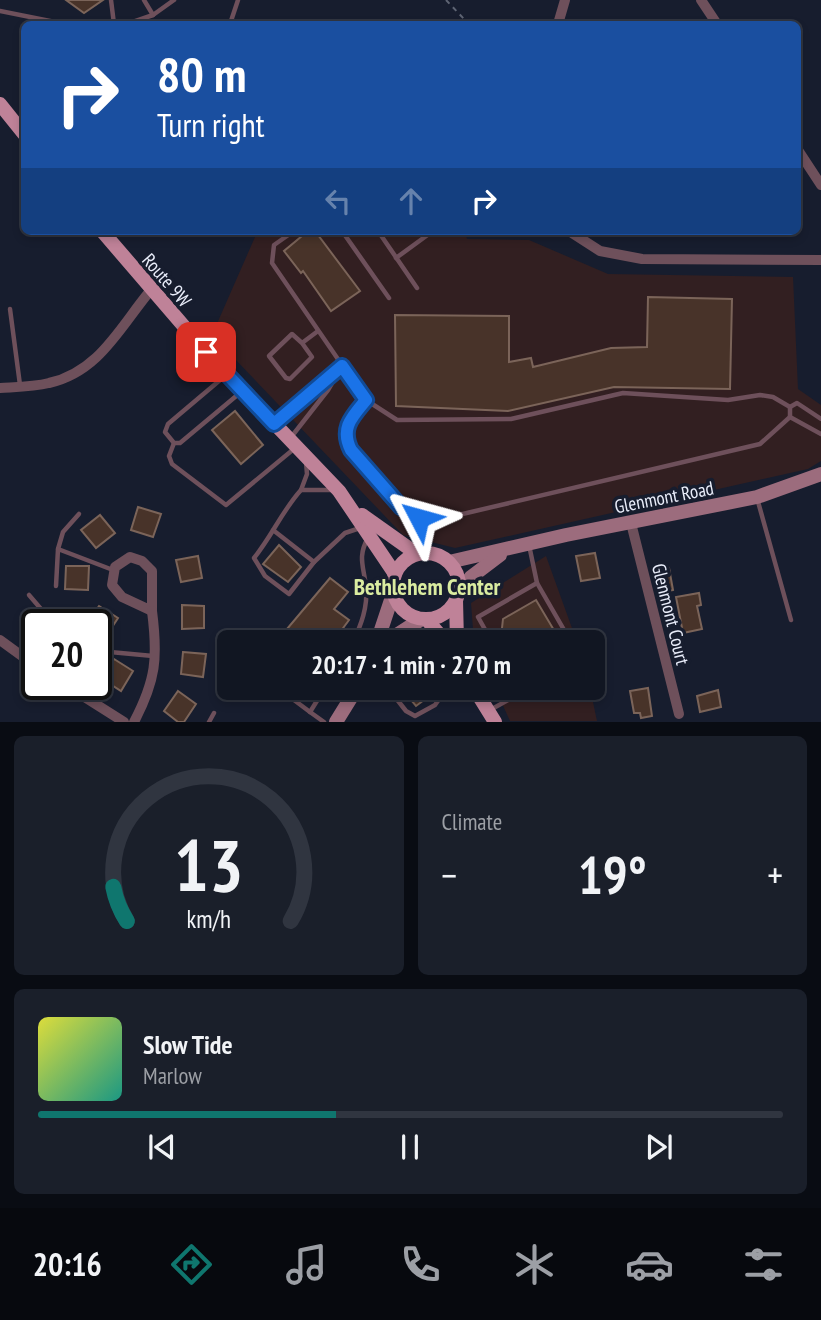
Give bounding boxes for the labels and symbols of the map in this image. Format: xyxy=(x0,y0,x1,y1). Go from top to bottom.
street label: Route 9W xyxy=(137,248,197,312)
pin xyxy=(176,322,236,382)
street label: Glenmont Road xyxy=(612,476,716,518)
position arrow xyxy=(382,481,456,555)
street label: Glenmont Court xyxy=(647,561,695,668)
district label: Bethlehem Center xyxy=(354,572,501,601)
speed limit sign: 20 xyxy=(21,609,112,700)

